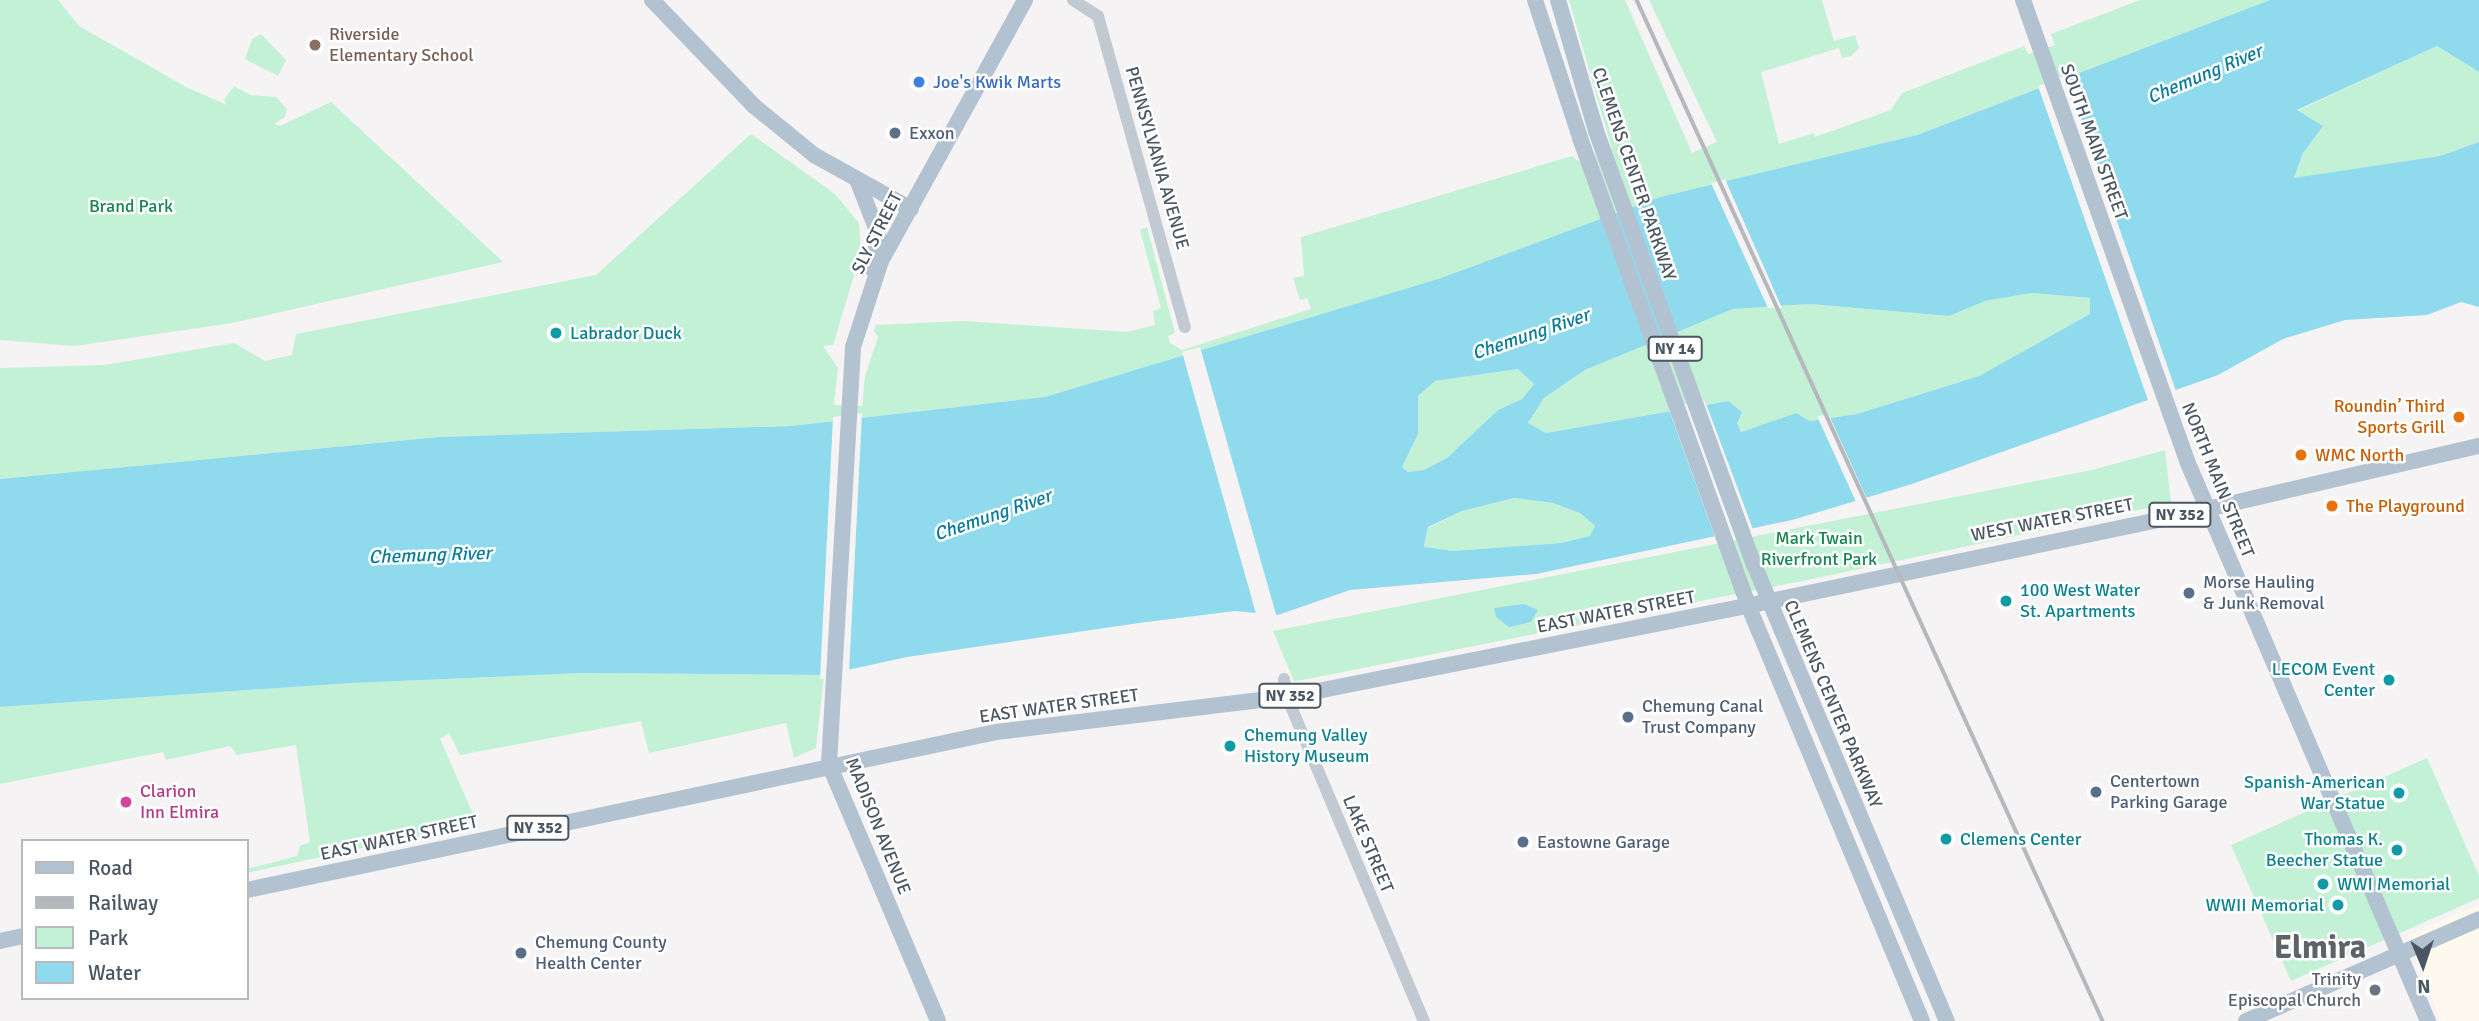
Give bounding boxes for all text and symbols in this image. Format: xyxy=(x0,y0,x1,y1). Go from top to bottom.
place label: Riverside Elementary School xyxy=(329,24,474,66)
marker: Riverside Elementary School xyxy=(307,37,323,53)
water label: Chemung River xyxy=(2144,41,2266,109)
street label: SOUTH MAIN STREET xyxy=(2056,61,2132,223)
street label: PENNSYLVANIA AVENUE xyxy=(1120,64,1194,252)
street label: CLEMENS CENTER PARKWAY xyxy=(1587,65,1681,283)
place label: Joe's Kwik Marts xyxy=(933,71,1061,93)
marker: Joe's Kwik Marts xyxy=(911,74,927,90)
place label: Exxon xyxy=(909,122,955,144)
marker: Exxon xyxy=(887,125,903,141)
street label: SLY STREET xyxy=(847,188,907,278)
park label: Brand Park xyxy=(89,195,173,217)
water label: Chemung River xyxy=(1469,304,1593,366)
place label: Labrador Duck xyxy=(570,322,682,344)
marker: Labrador Duck xyxy=(548,325,564,341)
road number: NY 14 xyxy=(1647,336,1703,362)
place label: Roundin’ Third Sports Grill xyxy=(2334,396,2445,438)
street label: NORTH MAIN STREET xyxy=(2177,399,2259,561)
marker: Roundin’ Third Sports Grill xyxy=(2451,409,2467,425)
place label: WMC North xyxy=(2315,444,2404,466)
marker: WMC North xyxy=(2293,447,2309,463)
water label: Chemung River xyxy=(931,485,1055,547)
street label: WEST WATER STREET xyxy=(1969,494,2135,546)
place label: The Playground xyxy=(2346,495,2465,517)
marker: The Playground xyxy=(2324,498,2340,514)
road number: NY 352 xyxy=(2147,502,2213,528)
park label: Mark Twain Riverfront Park xyxy=(1761,528,1877,570)
water label: Chemung River xyxy=(368,542,492,570)
place label: Morse Hauling & Junk Removal xyxy=(2203,572,2325,614)
place label: 100 West Water St. Apartments xyxy=(2020,580,2140,622)
marker: Morse Hauling & Junk Removal xyxy=(2181,585,2197,601)
street label: EAST WATER STREET xyxy=(1535,586,1697,638)
marker: 100 West Water St. Apartments xyxy=(1998,593,2014,609)
street label: CLEMENS CENTER PARKWAY xyxy=(1779,597,1887,811)
place label: LECOM Event Center xyxy=(2272,659,2375,702)
marker: LECOM Event Center xyxy=(2381,672,2397,688)
street label: EAST WATER STREET xyxy=(978,684,1140,728)
road number: NY 352 xyxy=(1257,684,1323,708)
place label: Chemung Canal Trust Company xyxy=(1642,696,1763,738)
marker: Chemung Canal Trust Company xyxy=(1620,709,1636,725)
place label: Chemung Valley History Museum xyxy=(1244,725,1369,768)
marker: Chemung Valley History Museum xyxy=(1222,738,1238,754)
street label: MADISON AVENUE xyxy=(841,754,915,898)
place label: Centertown Parking Garage xyxy=(2110,771,2227,814)
place label: Spanish-American War Statue xyxy=(2244,772,2385,814)
place label: Clarion Inn Elmira xyxy=(140,781,219,824)
marker: Centertown Parking Garage xyxy=(2088,784,2104,800)
marker: Spanish-American War Statue xyxy=(2391,785,2407,801)
street label: LAKE STREET xyxy=(1338,792,1398,896)
marker: Clarion Inn Elmira xyxy=(118,794,134,810)
street label: EAST WATER STREET xyxy=(318,811,480,865)
road number: NY 352 xyxy=(505,816,571,841)
place label: Clemens Center xyxy=(1960,828,2081,850)
place label: Thomas K. Beecher Statue xyxy=(2266,829,2383,872)
place label: Eastowne Garage xyxy=(1537,831,1670,853)
marker: Clemens Center xyxy=(1938,831,1954,847)
marker: Eastowne Garage xyxy=(1515,834,1531,850)
legend xyxy=(21,839,248,1000)
marker: Thomas K. Beecher Statue xyxy=(2389,842,2405,858)
text: Road xyxy=(88,855,133,881)
place label: WWI Memorial xyxy=(2337,873,2450,895)
marker: WWI Memorial xyxy=(2315,876,2331,892)
text: Railway xyxy=(88,890,158,916)
place label: WWII Memorial xyxy=(2205,894,2324,916)
marker: WWII Memorial xyxy=(2330,897,2346,913)
text: Park xyxy=(88,925,128,951)
district label: Elmira xyxy=(2274,929,2366,967)
north arrow xyxy=(2388,930,2458,1000)
place label: Chemung County Health Center xyxy=(535,932,667,974)
marker: Chemung County Health Center xyxy=(513,945,529,961)
text: Water xyxy=(88,960,141,986)
place label: Trinity Episcopal Church xyxy=(2228,969,2361,1012)
text: N xyxy=(2417,974,2431,998)
marker: Trinity Episcopal Church xyxy=(2367,982,2383,998)

